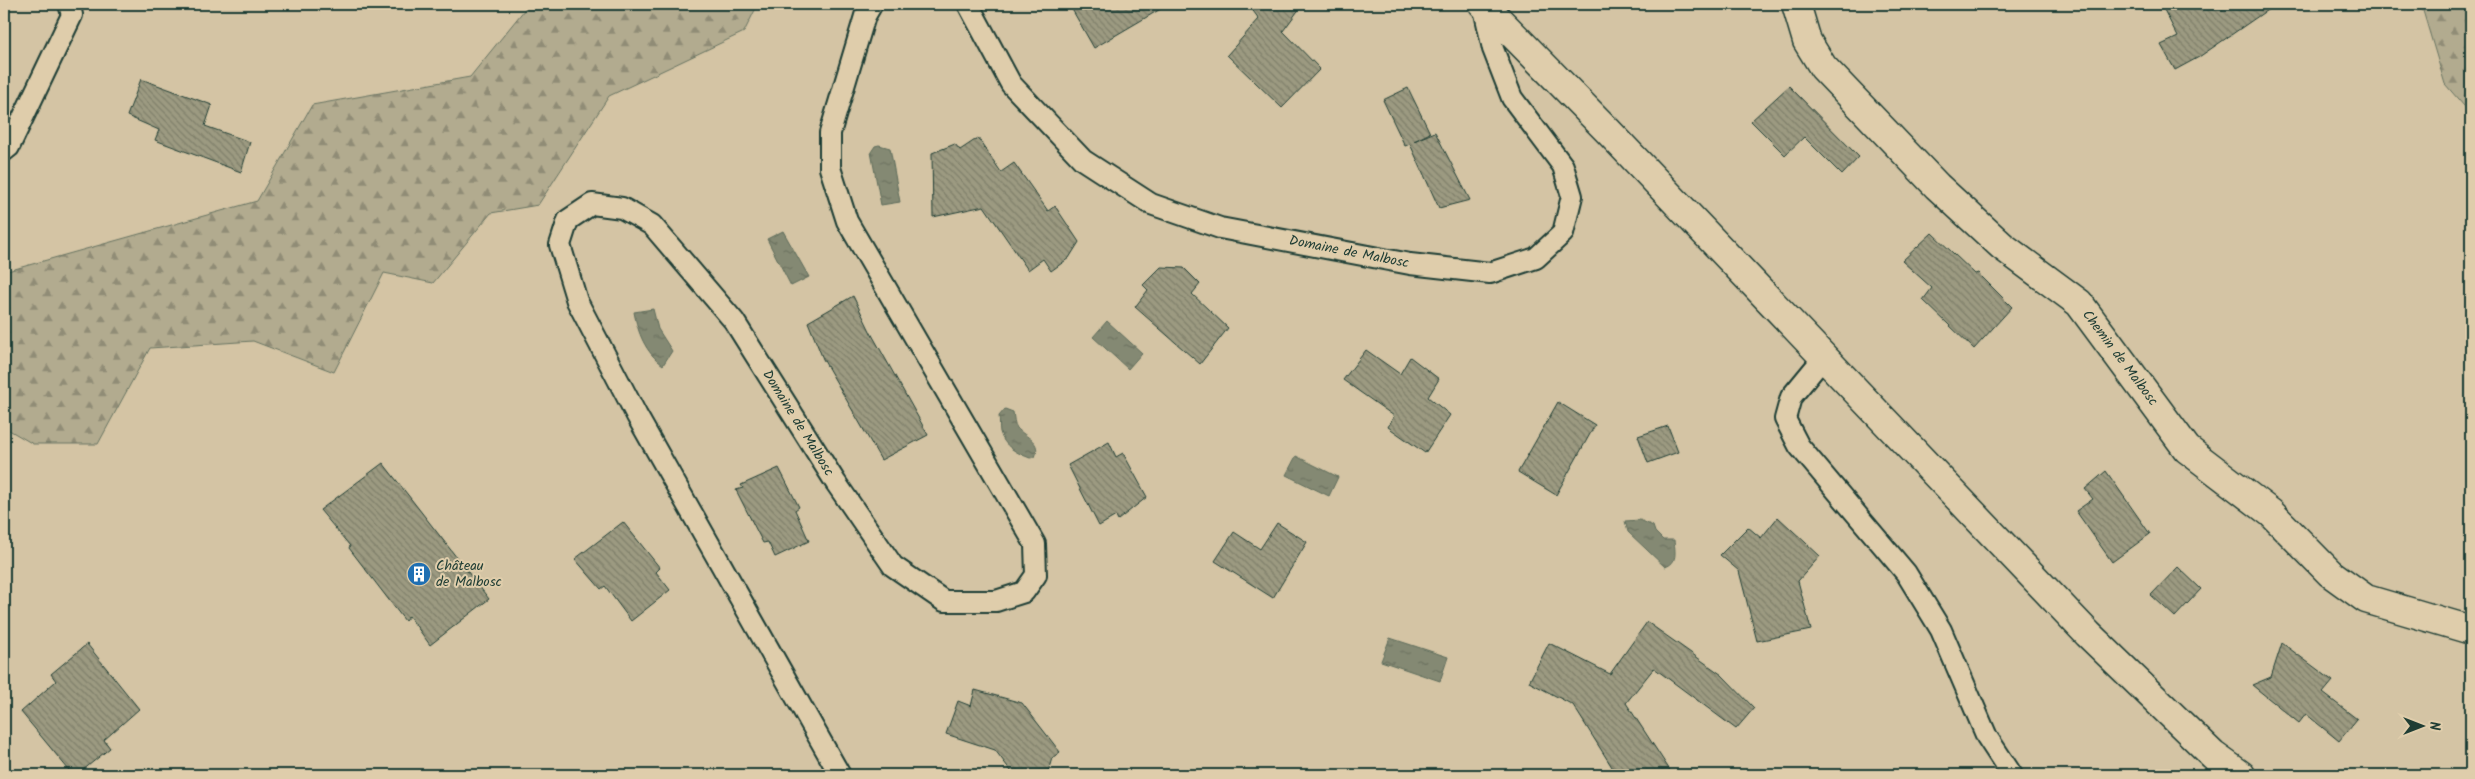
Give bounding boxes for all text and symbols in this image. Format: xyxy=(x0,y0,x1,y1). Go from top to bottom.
street label: Domaine de Malbosc xyxy=(1287,230,1411,274)
street label: Chemin de Malbosc xyxy=(2076,305,2164,411)
street label: Domaine de Malbosc xyxy=(756,366,840,480)
place label: Château de Malbosc xyxy=(436,555,502,593)
building icon: Château de Malbosc xyxy=(406,561,432,587)
north arrow xyxy=(2398,702,2448,752)
text: N xyxy=(2423,722,2445,731)

